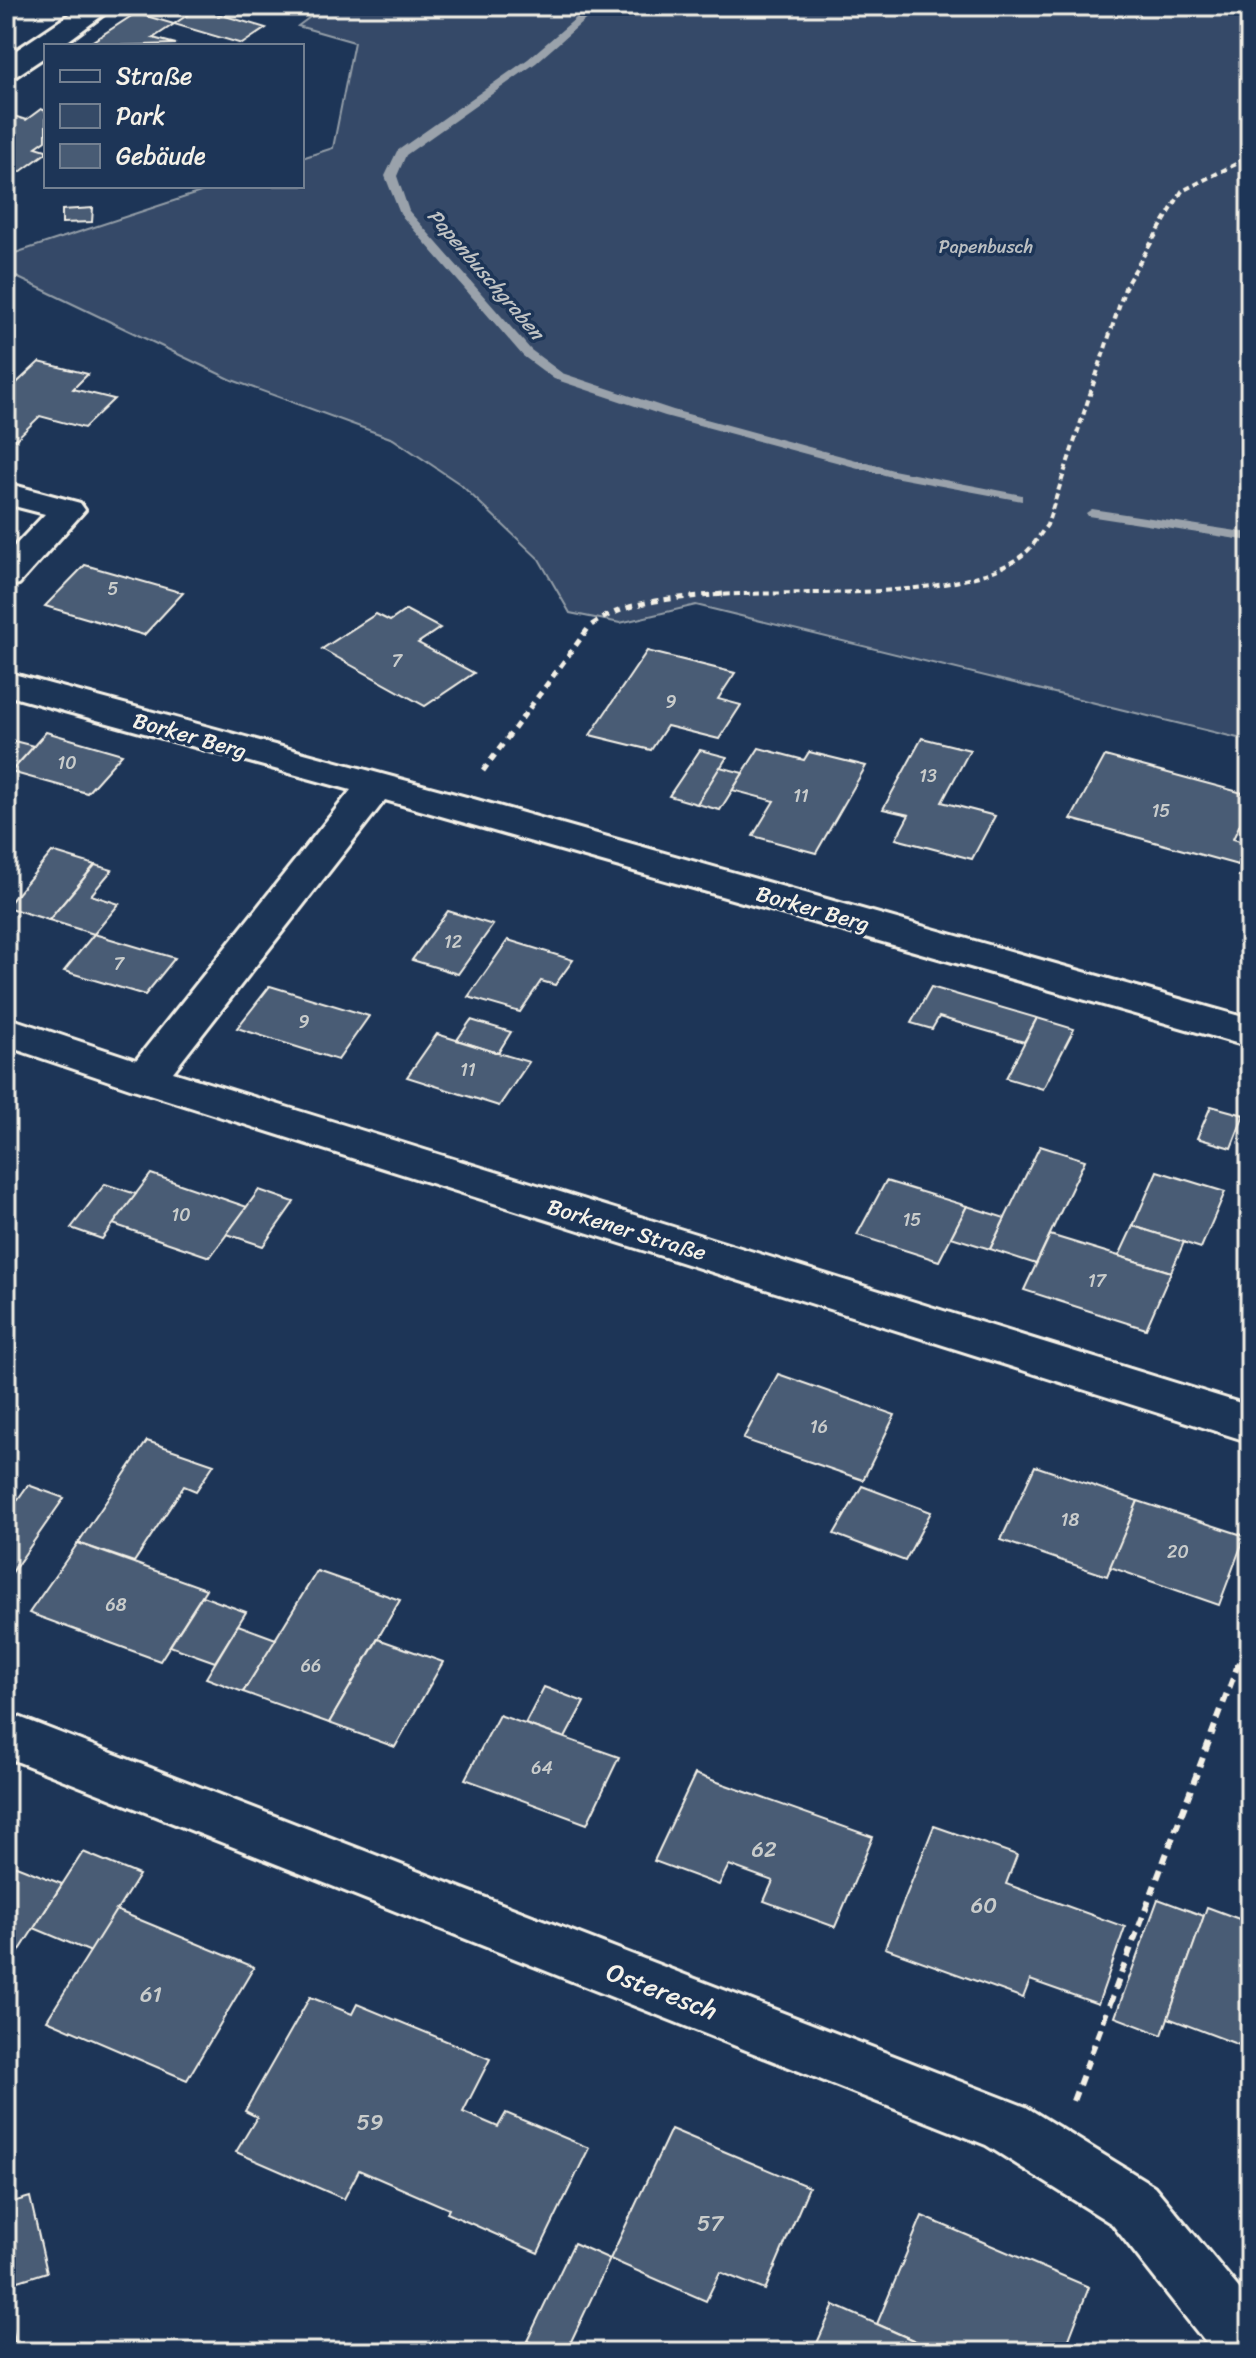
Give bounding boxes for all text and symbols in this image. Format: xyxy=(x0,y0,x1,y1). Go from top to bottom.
legend xyxy=(44,44,304,188)
text: Straße xyxy=(116,55,192,97)
text: Park xyxy=(116,95,165,137)
text: Gebäude xyxy=(116,135,206,177)
water label: Papenbuschgraben xyxy=(418,201,554,350)
park label: Papenbusch xyxy=(939,231,1033,263)
house number: 5 xyxy=(108,573,119,605)
house number: 7 xyxy=(392,645,404,677)
house number: 9 xyxy=(665,686,677,718)
street label: Borker Berg xyxy=(129,701,251,770)
house number: 10 xyxy=(57,747,77,779)
house number: 13 xyxy=(919,760,937,792)
house number: 11 xyxy=(793,780,809,812)
house number: 15 xyxy=(1152,795,1170,827)
street label: Borker Berg xyxy=(752,874,874,943)
house number: 12 xyxy=(444,926,462,958)
house number: 7 xyxy=(114,948,126,980)
house number: 9 xyxy=(298,1006,310,1038)
house number: 11 xyxy=(460,1054,476,1086)
street label: Borkener Straße xyxy=(543,1187,711,1272)
house number: 10 xyxy=(171,1199,191,1231)
house number: 15 xyxy=(903,1204,921,1236)
house number: 17 xyxy=(1088,1265,1108,1297)
house number: 16 xyxy=(810,1411,828,1443)
house number: 18 xyxy=(1061,1504,1079,1536)
house number: 20 xyxy=(1167,1536,1189,1568)
house number: 68 xyxy=(105,1589,127,1621)
house number: 66 xyxy=(301,1650,321,1682)
house number: 64 xyxy=(531,1752,553,1784)
house number: 62 xyxy=(751,1830,777,1869)
house number: 60 xyxy=(971,1886,997,1925)
street label: Osteresch xyxy=(600,1949,724,2033)
house number: 61 xyxy=(140,1975,162,2014)
house number: 59 xyxy=(357,2103,383,2142)
house number: 57 xyxy=(697,2204,724,2243)

